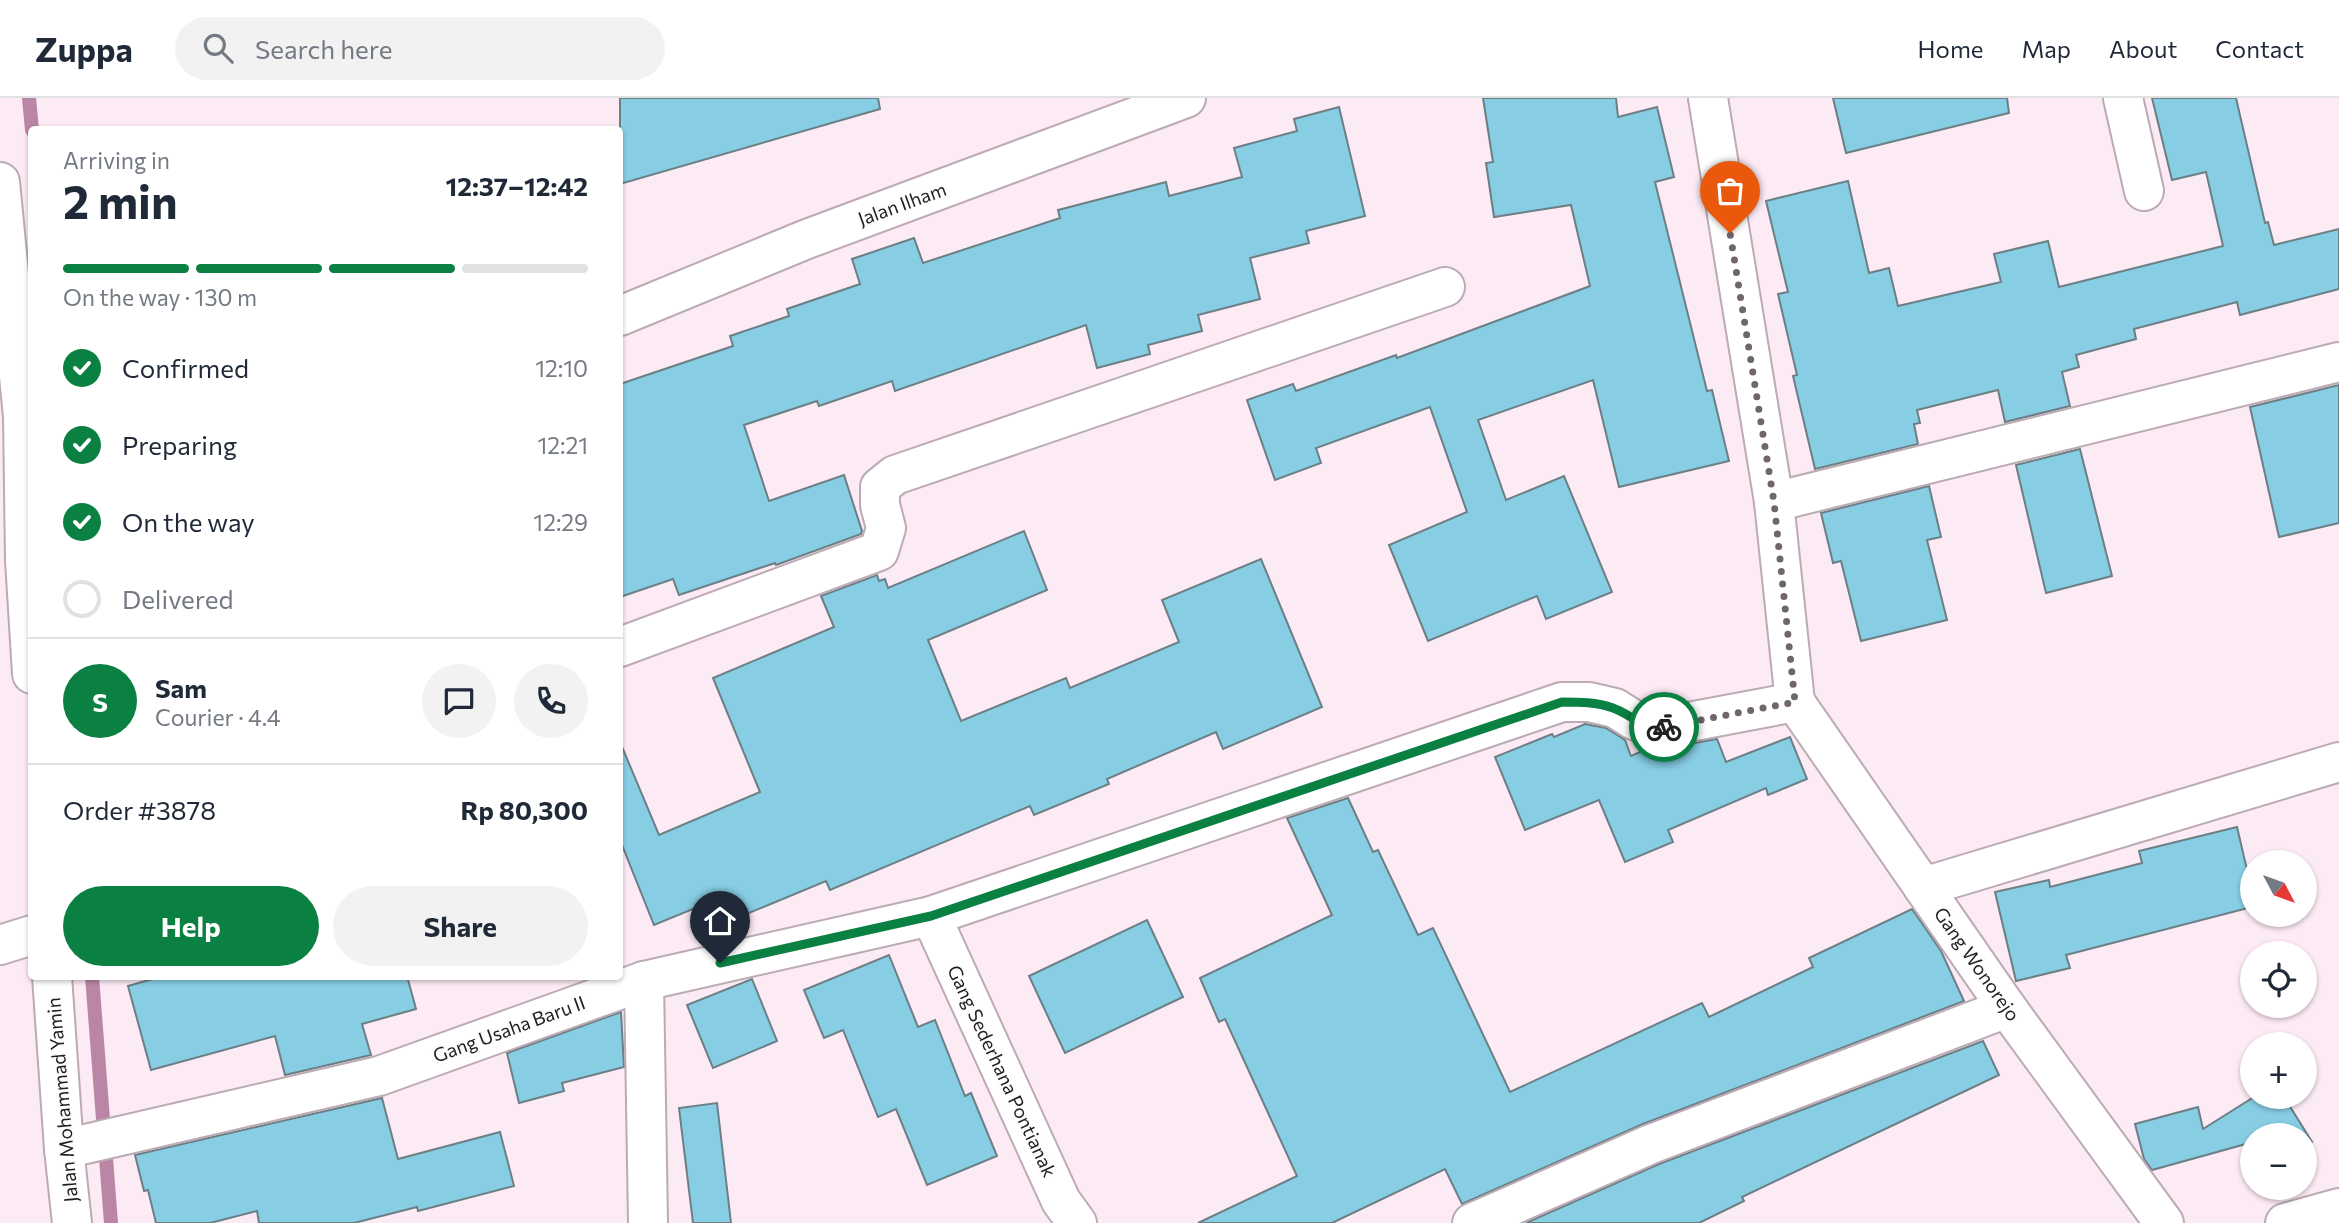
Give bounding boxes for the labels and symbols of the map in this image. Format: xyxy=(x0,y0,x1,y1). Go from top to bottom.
pin xyxy=(1700,161,1760,233)
street label: Jalan Ilham xyxy=(855,177,949,230)
courier xyxy=(1629,692,1699,762)
north arrow xyxy=(2240,850,2317,928)
pin xyxy=(690,891,750,963)
street label: Gang Wonorejo xyxy=(1930,902,2025,1025)
street label: Gang Sederhana Pontianak xyxy=(943,961,1062,1180)
street label: Gang Usaha Baru II xyxy=(430,990,588,1067)
street label: Jalan Mohammad Yamin xyxy=(41,997,82,1203)

